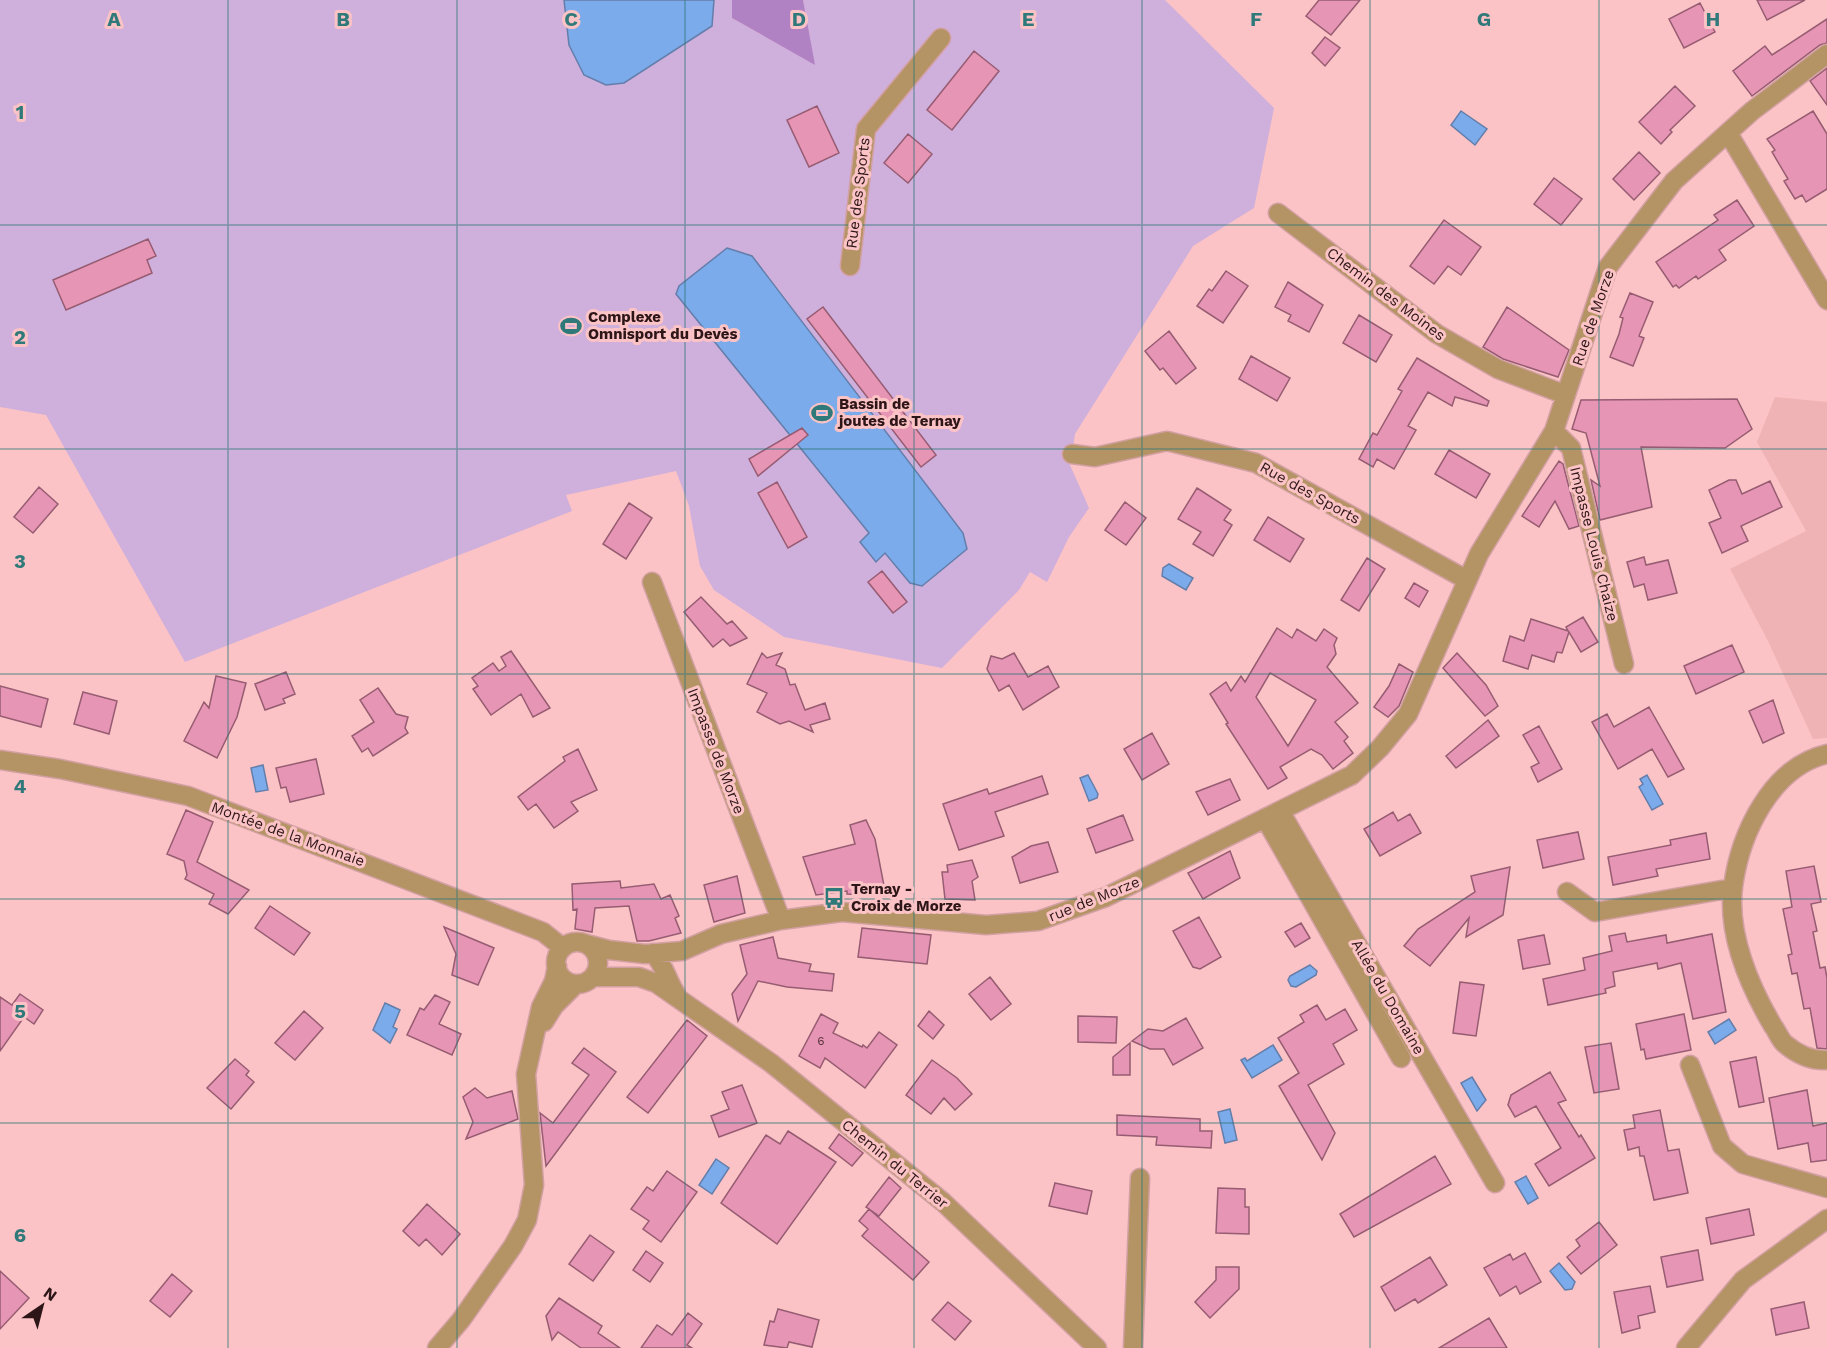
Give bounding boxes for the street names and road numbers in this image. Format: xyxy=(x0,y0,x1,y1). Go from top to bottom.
street label: Rue des Sports xyxy=(842,136,874,250)
street label: Chemin des Moines xyxy=(1323,244,1449,344)
street label: Rue de Morze xyxy=(1568,268,1618,368)
street label: Rue des Sports xyxy=(1257,458,1363,528)
street label: Impasse Louis Chaize xyxy=(1566,465,1622,623)
street label: Impasse de Morze xyxy=(684,685,748,817)
street label: Montée de la Monnaie xyxy=(209,798,367,870)
street label: rue de Morze xyxy=(1046,873,1142,925)
street label: Allée du Domaine xyxy=(1348,936,1428,1058)
street label: Chemin du Terrier xyxy=(838,1116,952,1212)

